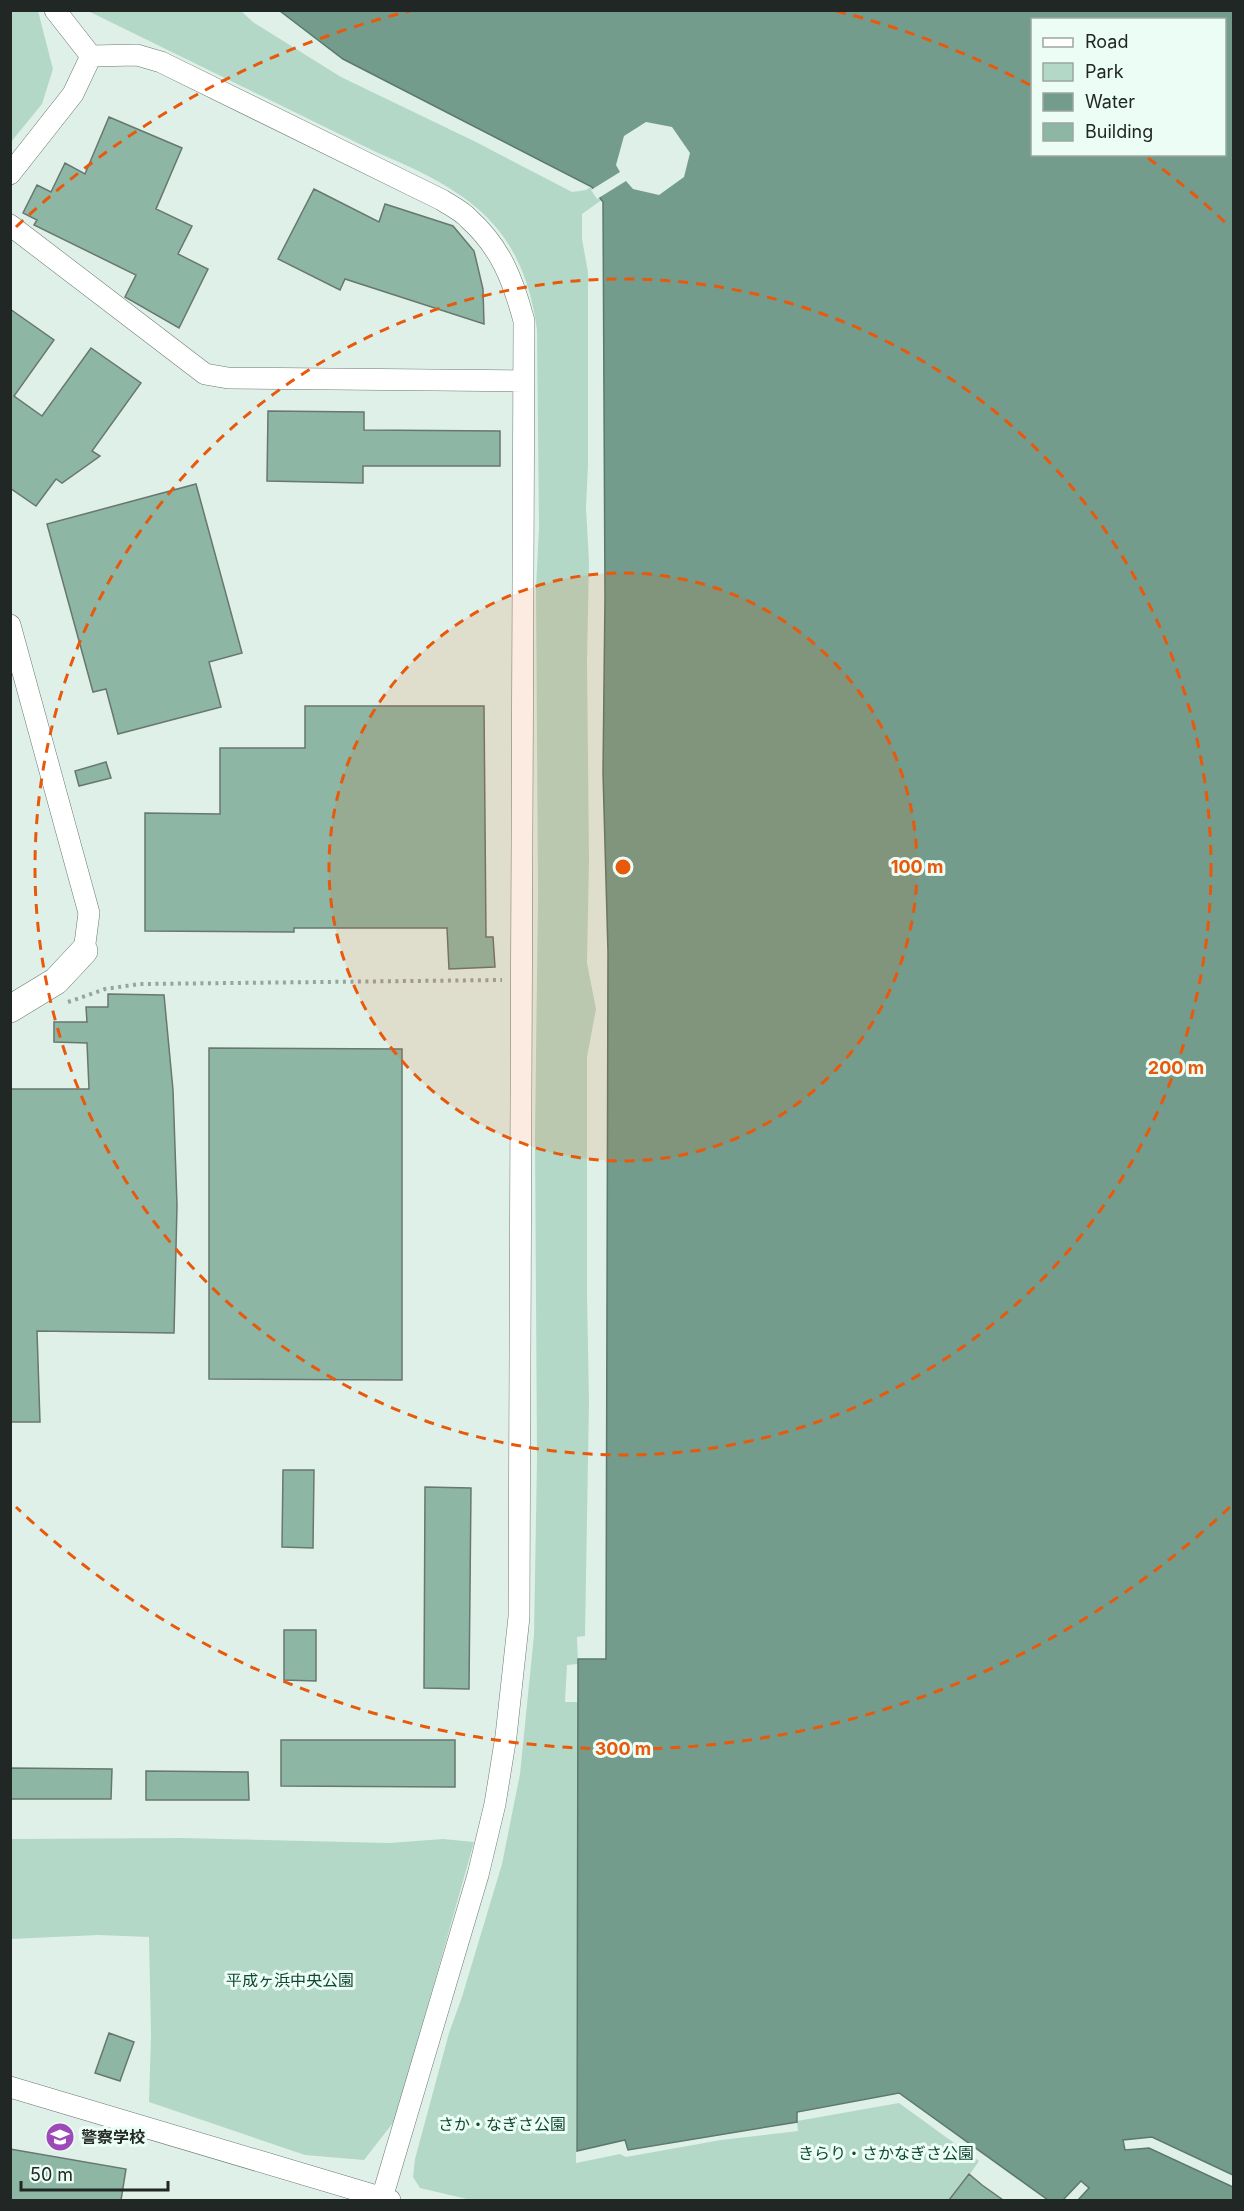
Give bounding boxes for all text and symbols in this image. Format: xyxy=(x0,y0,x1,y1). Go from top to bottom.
legend xyxy=(1031,18,1226,156)
text: Road xyxy=(1085,31,1128,52)
text: Park xyxy=(1085,61,1124,82)
text: Water xyxy=(1085,91,1135,112)
text: Building xyxy=(1085,121,1153,142)
text: 100 m xyxy=(891,856,943,877)
centre of rings xyxy=(613,857,633,877)
text: 200 m xyxy=(1148,1057,1204,1078)
text: 300 m xyxy=(595,1738,651,1759)
park label: 平成ヶ浜中央公園 xyxy=(226,1970,354,1990)
park label: さか・なぎさ公園 xyxy=(438,2114,566,2134)
school or university icon: 警察学校 xyxy=(44,2121,76,2153)
place label: 警察学校 xyxy=(81,2127,145,2147)
park label: きらり・さかなぎさ公園 xyxy=(798,2143,974,2163)
scale bar xyxy=(21,2154,168,2192)
text: 50 m xyxy=(30,2164,73,2185)

